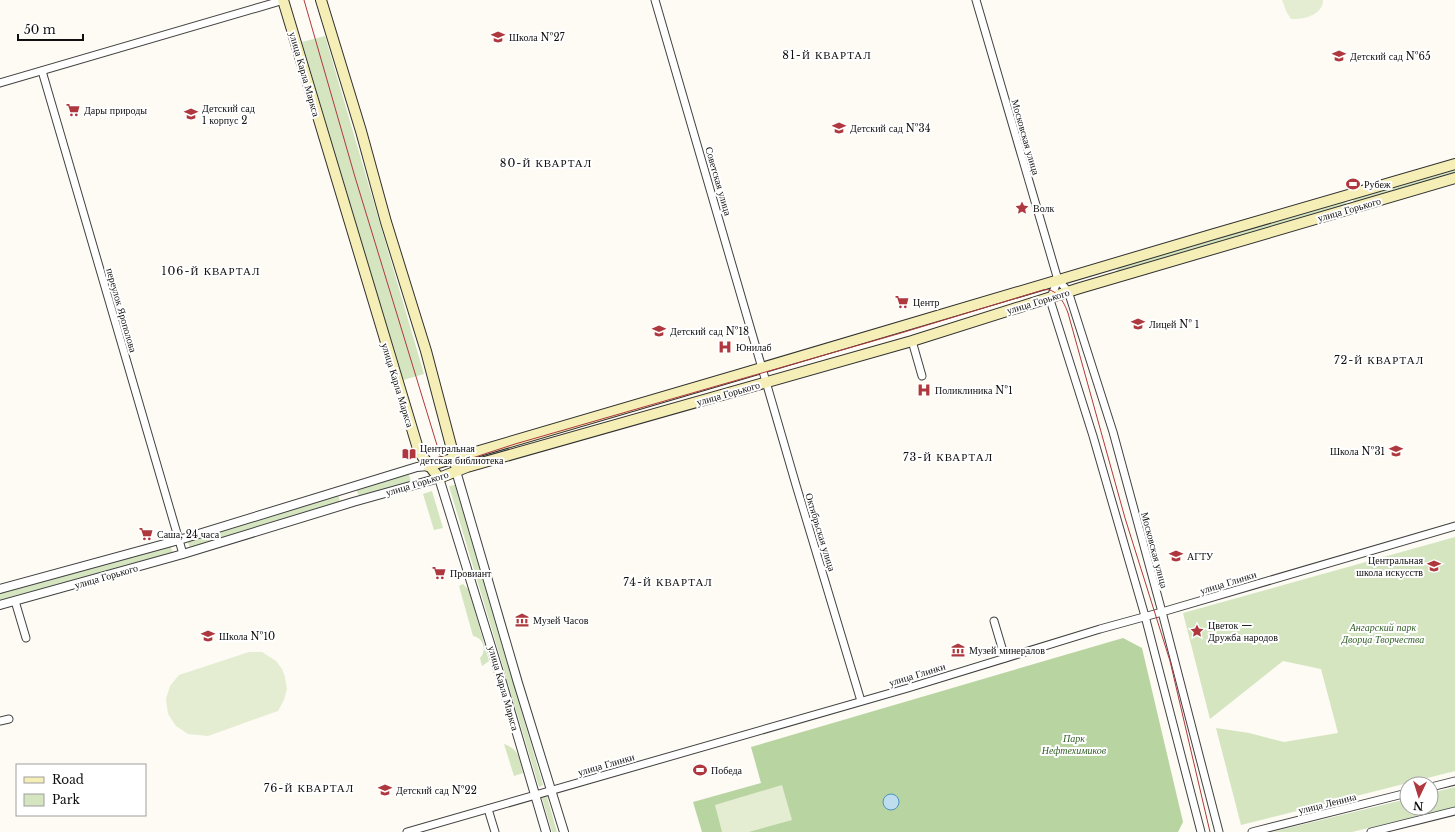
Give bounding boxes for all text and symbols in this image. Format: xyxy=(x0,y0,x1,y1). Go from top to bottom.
scale bar xyxy=(18,16,83,42)
text: 50 m xyxy=(24,22,56,37)
school or university icon: Школа №27 xyxy=(490,29,506,45)
street label: улица Карла Маркса xyxy=(286,30,323,119)
place label: Школа №27 xyxy=(509,31,566,44)
district label: 81-Й КВАРТАЛ xyxy=(782,48,872,62)
school or university icon: Детский сад №65 xyxy=(1331,48,1347,64)
place label: Детский сад №65 xyxy=(1350,50,1431,63)
street label: Московская улица xyxy=(1009,98,1043,177)
supermarket icon: Дары природы xyxy=(65,102,81,118)
place label: Детский сад 1 корпус 2 xyxy=(202,102,255,127)
place label: Дары природы xyxy=(84,104,147,117)
school or university icon: Детский сад 1 корпус 2 xyxy=(183,106,199,122)
school or university icon: Детский сад №34 xyxy=(831,120,847,136)
place label: Детский сад №34 xyxy=(850,122,931,135)
street label: Советская улица xyxy=(702,145,735,218)
district label: 80-Й КВАРТАЛ xyxy=(500,156,592,170)
sports icon: Рубеж xyxy=(1345,176,1361,192)
place label: Рубеж xyxy=(1364,178,1391,191)
street label: улица Горького xyxy=(1316,194,1382,225)
place icon: Волк xyxy=(1014,200,1030,216)
place label: Волк xyxy=(1033,202,1055,215)
district label: 106-Й КВАРТАЛ xyxy=(162,264,260,278)
street label: переулок Ярополова xyxy=(103,266,140,354)
street label: улица Горького xyxy=(1005,286,1071,317)
supermarket icon: Центр xyxy=(894,294,910,310)
place label: Центр xyxy=(913,296,940,309)
school or university icon: Лицей № 1 xyxy=(1130,316,1146,332)
place label: Лицей № 1 xyxy=(1149,318,1199,331)
school or university icon: Детский сад №18 xyxy=(651,323,667,339)
place label: Детский сад №18 xyxy=(670,325,749,338)
hospital icon: Юнилаб xyxy=(717,339,733,355)
street label: улица Карла Маркса xyxy=(378,341,417,429)
place label: Юнилаб xyxy=(736,341,772,354)
district label: 72-Й КВАРТАЛ xyxy=(1334,353,1424,367)
street label: улица Горького xyxy=(695,378,761,409)
hospital icon: Поликлиника №1 xyxy=(916,382,932,398)
place label: Поликлиника №1 xyxy=(935,384,1013,397)
place label: Центральная детская библиотека xyxy=(420,442,504,467)
school or university icon: Школа №31 xyxy=(1388,443,1404,459)
place label: Школа №31 xyxy=(1330,445,1385,458)
library icon: Центральная детская библиотека xyxy=(401,446,417,462)
district label: 73-Й КВАРТАЛ xyxy=(903,450,993,464)
street label: улица Горького xyxy=(384,468,450,499)
street label: Октябрьская улица xyxy=(802,491,839,573)
street label: Московская улица xyxy=(1138,511,1171,590)
supermarket icon: Саша, 24 часа xyxy=(138,526,154,542)
place label: Саша, 24 часа xyxy=(157,528,220,541)
school or university icon: АГТУ xyxy=(1168,548,1184,564)
place label: АГТУ xyxy=(1187,550,1214,563)
place label: Центральная школа искусств xyxy=(1356,554,1423,579)
school or university icon: Центральная школа искусств xyxy=(1426,558,1442,574)
street label: улица Горького xyxy=(73,561,139,592)
supermarket icon: Провиант xyxy=(431,565,447,581)
place label: Провиант xyxy=(450,567,492,580)
street label: улица Глинки xyxy=(1198,568,1259,597)
district label: 74-Й КВАРТАЛ xyxy=(623,575,713,589)
museum icon: Музей Часов xyxy=(514,612,530,628)
place label: Музей Часов xyxy=(533,614,589,627)
place label: Цветок — Дружба народов xyxy=(1208,619,1278,644)
park label: Ангарский парк Дворца Творчества xyxy=(1341,621,1424,646)
place icon: Цветок — Дружба народов xyxy=(1189,623,1205,639)
school or university icon: Школа №10 xyxy=(200,628,216,644)
place label: Школа №10 xyxy=(219,630,275,643)
museum icon: Музей минералов xyxy=(950,642,966,658)
street label: улица Карла Маркса xyxy=(485,644,522,733)
place label: Музей минералов xyxy=(969,644,1045,657)
street label: улица Глинки xyxy=(887,660,948,689)
park label: Парк Нефтехимиков xyxy=(1041,732,1107,757)
street label: улица Глинки xyxy=(576,750,637,779)
sports icon: Победа xyxy=(692,762,708,778)
legend xyxy=(16,764,146,816)
place label: Победа xyxy=(711,764,743,777)
text: Road xyxy=(52,772,84,787)
north arrow xyxy=(1399,776,1439,816)
district label: 76-Й КВАРТАЛ xyxy=(264,781,354,795)
school or university icon: Детский сад №22 xyxy=(377,782,393,798)
place label: Детский сад №22 xyxy=(396,784,477,797)
street label: улица Ленина xyxy=(1297,790,1358,817)
text: Park xyxy=(52,792,80,807)
text: N xyxy=(1412,799,1424,813)

